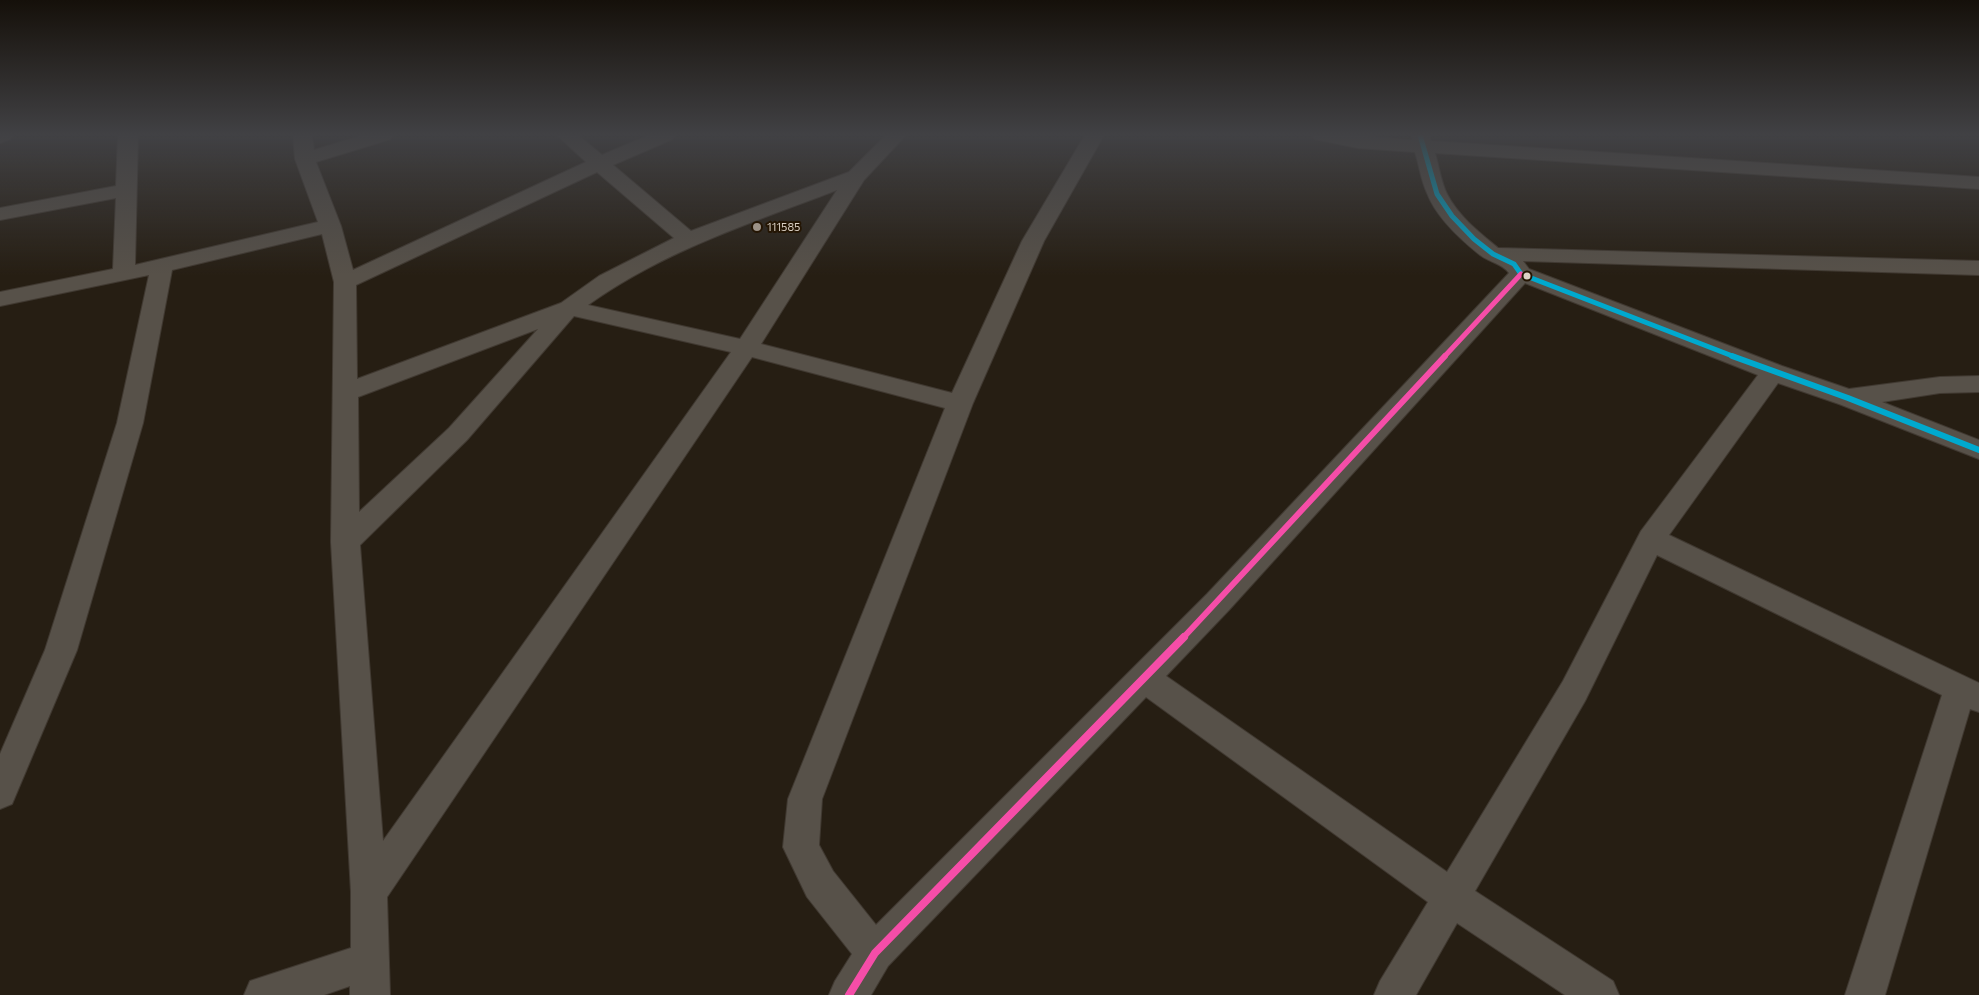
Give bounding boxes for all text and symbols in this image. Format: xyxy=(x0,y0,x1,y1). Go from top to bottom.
place label: 111585 xyxy=(767,220,800,234)
marker: 111585 xyxy=(751,221,763,233)
unlabelled marker xyxy=(1522,271,1532,281)

